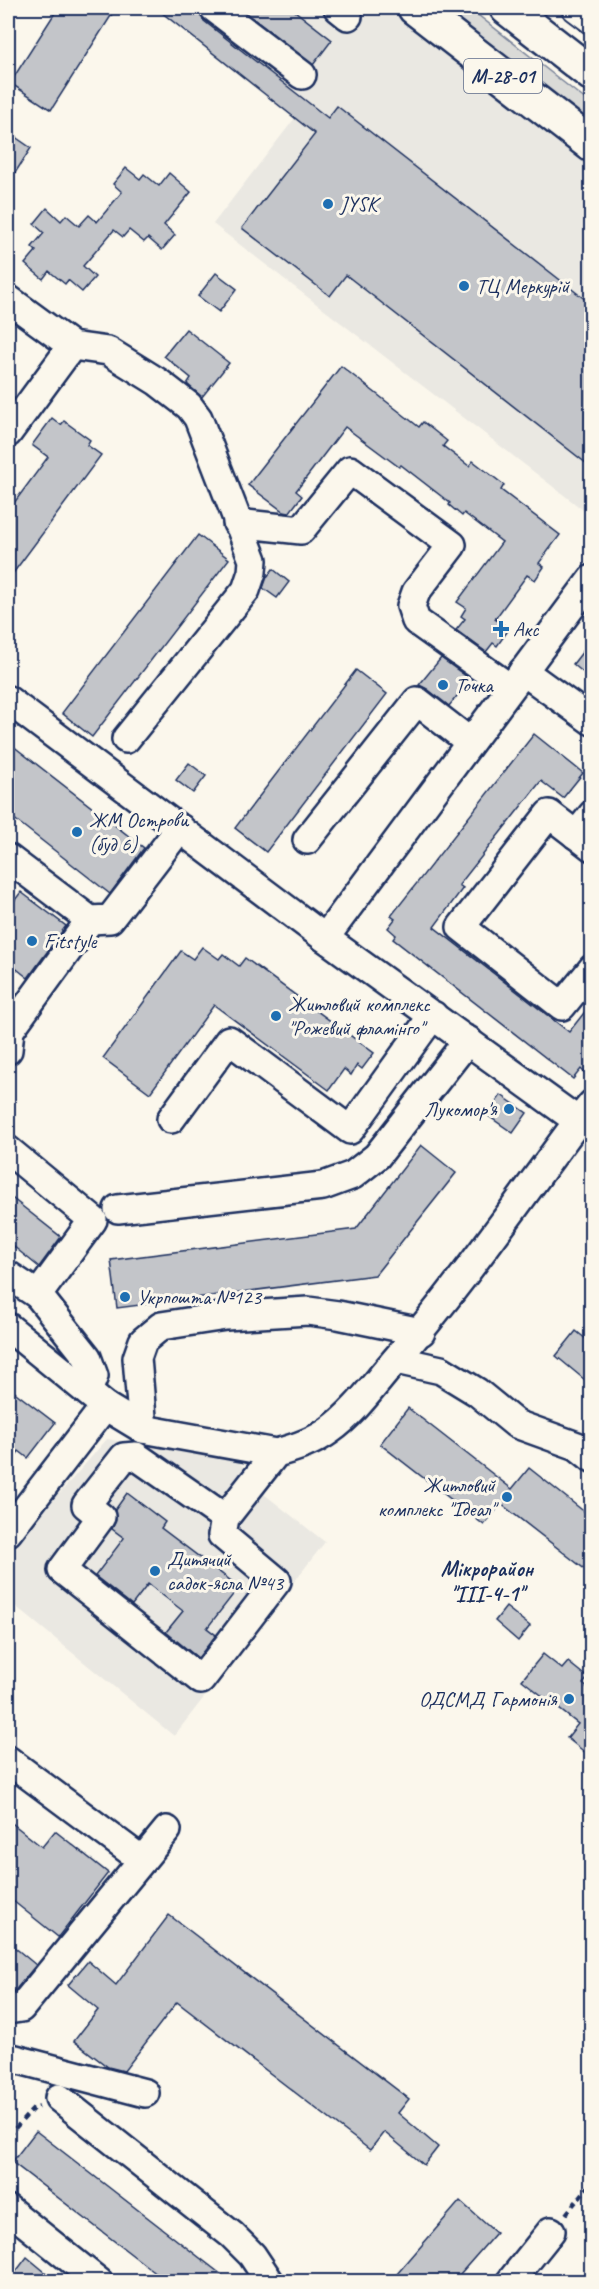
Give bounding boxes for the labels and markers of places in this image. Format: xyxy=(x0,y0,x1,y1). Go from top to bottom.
place label: JYSK xyxy=(339,191,382,217)
marker: JYSK xyxy=(321,197,335,211)
place label: ТЦ Меркурій xyxy=(476,273,570,299)
marker: ТЦ Меркурій xyxy=(457,279,471,293)
place label: Акс xyxy=(513,616,540,642)
marker: Акс xyxy=(494,622,508,636)
place label: Точка xyxy=(455,672,494,698)
marker: Точка xyxy=(436,678,450,692)
place label: ЖМ Острови (буд 6) xyxy=(89,807,190,857)
marker: ЖМ Острови (буд 6) xyxy=(70,825,84,839)
place label: Fitstyle xyxy=(44,928,97,954)
marker: Fitstyle xyxy=(25,934,39,948)
place label: Житловий комплекс "Рожевий фламінго" xyxy=(288,991,431,1041)
marker: Житловий комплекс "Рожевий фламінго" xyxy=(269,1009,283,1023)
place label: Лукомор'я xyxy=(424,1096,498,1122)
marker: Лукомор'я xyxy=(502,1102,516,1116)
place label: Укрпошта №123 xyxy=(137,1284,263,1310)
marker: Укрпошта №123 xyxy=(118,1290,132,1304)
place label: Житловий комплекс "Ідеал" xyxy=(378,1472,499,1522)
marker: Житловий комплекс "Ідеал" xyxy=(500,1490,514,1504)
place label: Дитячий садок-ясла №43 xyxy=(167,1546,285,1596)
marker: Дитячий садок-ясла №43 xyxy=(148,1564,162,1578)
place label: ОДСМД Гармонія xyxy=(419,1686,558,1712)
marker: ОДСМД Гармонія xyxy=(562,1692,576,1706)

